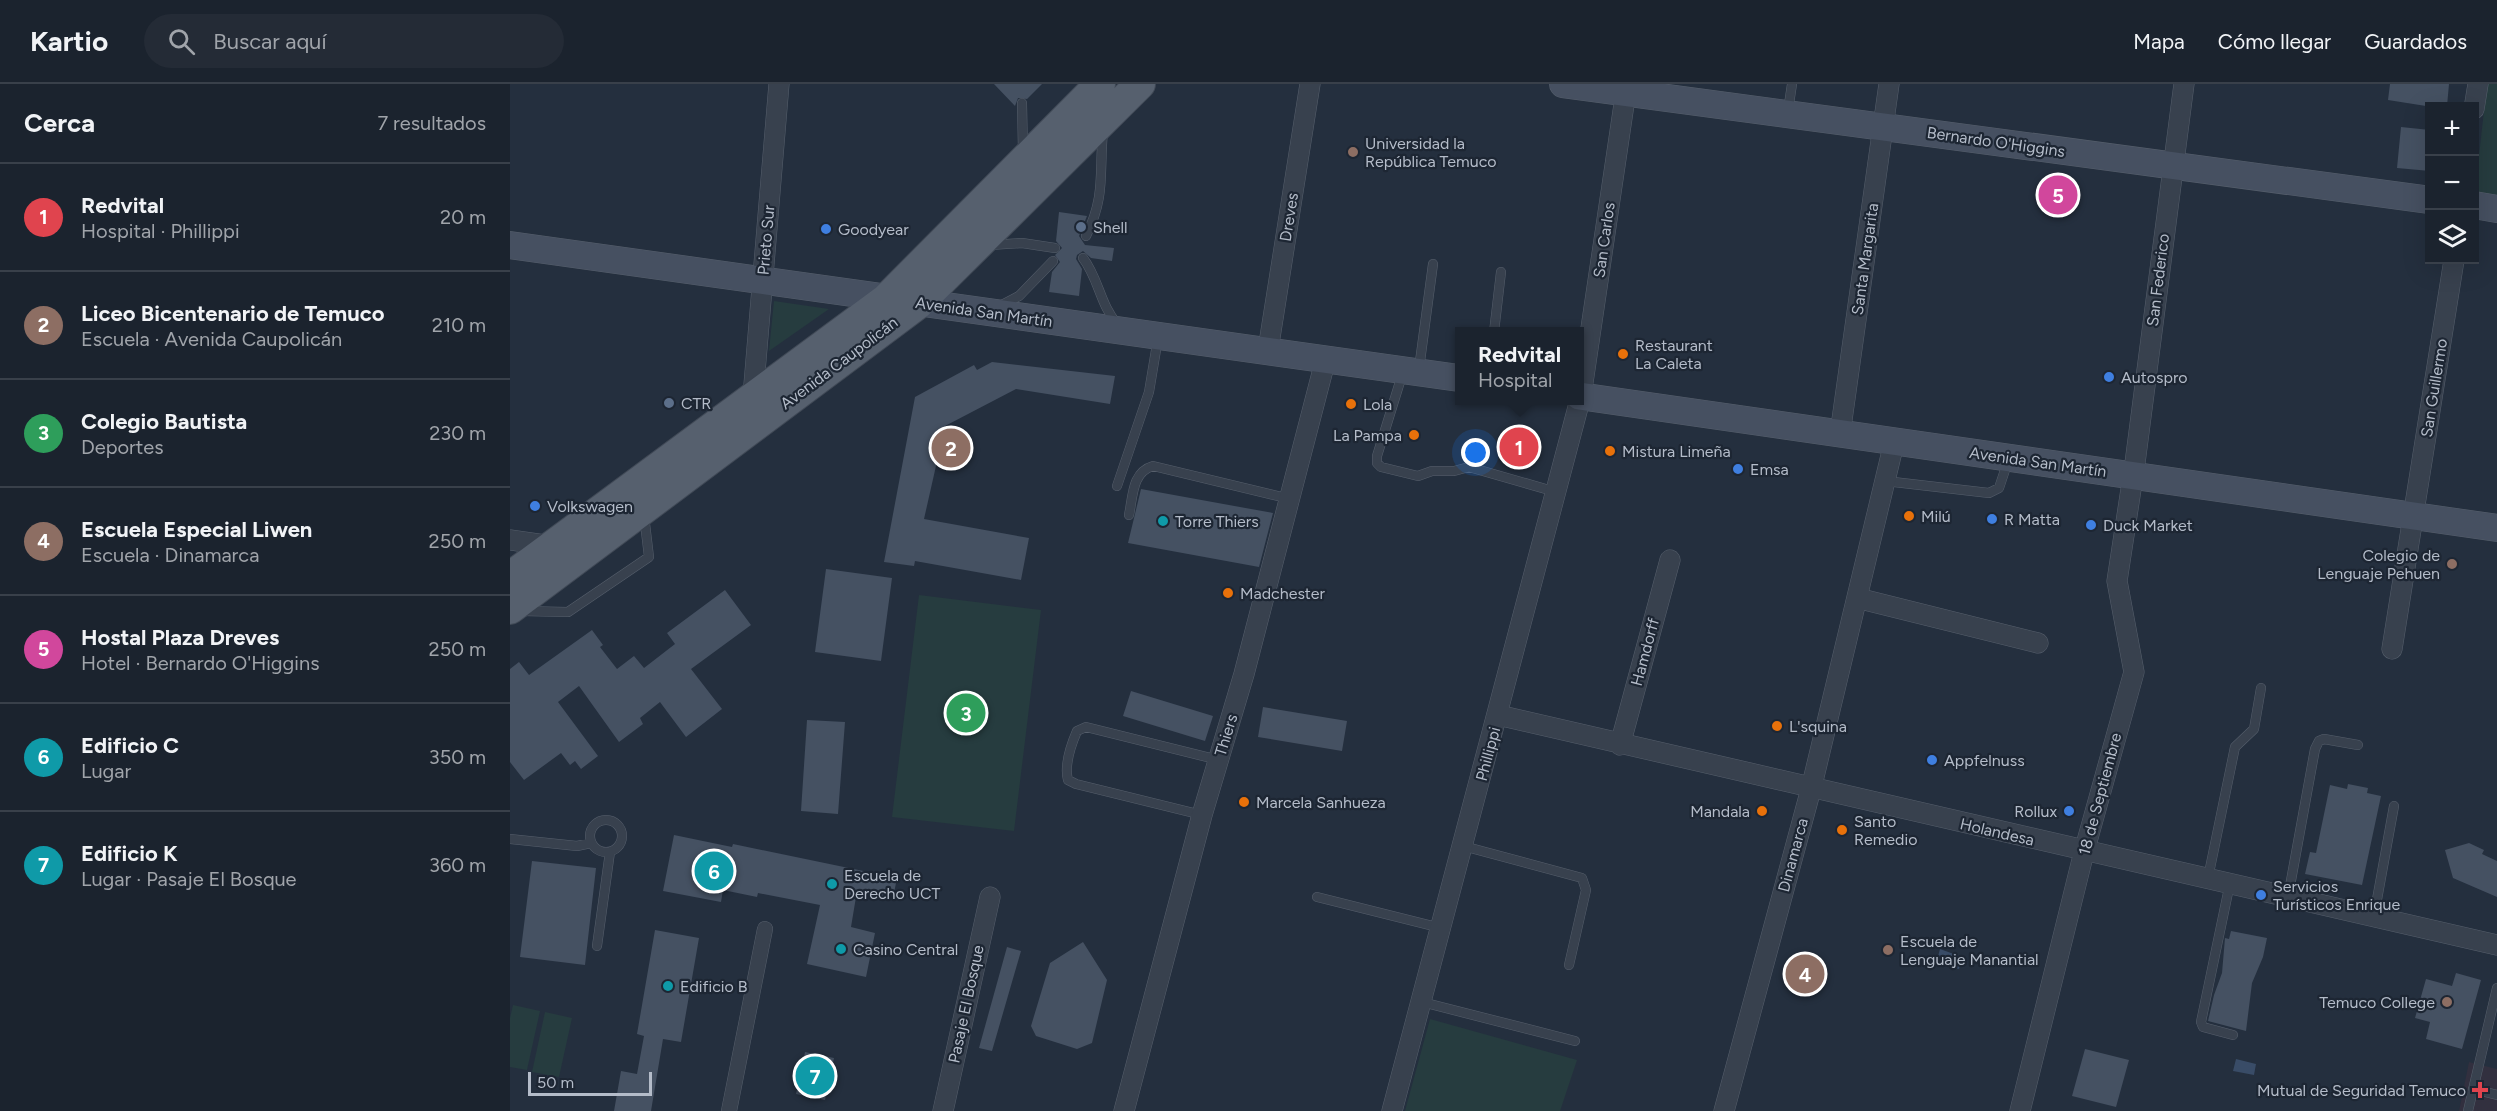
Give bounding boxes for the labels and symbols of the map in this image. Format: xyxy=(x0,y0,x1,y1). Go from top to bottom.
street label: Bernardo O'Higgins xyxy=(1926,123,2066,161)
place label: Universidad la República Temuco xyxy=(1365,134,1497,171)
marker: Universidad la República Temuco xyxy=(1346,145,1360,159)
pin: 5 xyxy=(2038,172,2078,218)
street label: Dreves xyxy=(1276,191,1302,243)
street label: San Carlos xyxy=(1589,201,1619,279)
street label: Santa Margarita xyxy=(1848,202,1882,316)
street label: Prieto Sur xyxy=(753,203,779,276)
place label: Shell xyxy=(1093,218,1128,237)
place label: Goodyear xyxy=(838,220,909,239)
marker: Shell xyxy=(1074,220,1088,234)
marker: Goodyear xyxy=(819,222,833,236)
street label: San Federico xyxy=(2143,233,2173,327)
street label: Avenida San Martín xyxy=(914,293,1054,331)
street label: Avenida Caupolicán xyxy=(777,313,901,413)
place label: Restaurant La Caleta xyxy=(1635,336,1713,373)
street label: San Guillermo xyxy=(2417,337,2451,439)
marker: Restaurant La Caleta xyxy=(1616,347,1630,361)
place label: Autospro xyxy=(2121,368,2188,387)
marker: Autospro xyxy=(2102,370,2116,384)
place label: CTR xyxy=(681,394,711,413)
place label: Lola xyxy=(1363,395,1392,414)
marker: CTR xyxy=(662,396,676,410)
marker: Lola xyxy=(1344,397,1358,411)
pin: 1 xyxy=(1500,424,1538,470)
pin: 2 xyxy=(932,426,970,470)
place label: La Pampa xyxy=(1333,426,1402,445)
marker: La Pampa xyxy=(1407,428,1421,442)
your location xyxy=(1461,438,1490,467)
place label: Mistura Limeña xyxy=(1622,442,1731,461)
street label: Avenida San Martín xyxy=(1968,443,2108,481)
marker: Mistura Limeña xyxy=(1603,444,1617,458)
place label: Emsa xyxy=(1750,460,1789,479)
marker: Emsa xyxy=(1731,462,1745,476)
place label: Volkswagen xyxy=(547,497,633,516)
marker: Volkswagen xyxy=(528,499,542,513)
place label: Milú xyxy=(1921,507,1951,526)
marker: Milú xyxy=(1902,509,1916,523)
place label: R Matta xyxy=(2004,510,2060,529)
place label: Torre Thiers xyxy=(1175,512,1259,531)
marker: R Matta xyxy=(1985,512,1999,526)
marker: Torre Thiers xyxy=(1156,514,1170,528)
place label: Duck Market xyxy=(2103,516,2193,535)
marker: Duck Market xyxy=(2084,518,2098,532)
place label: Colegio de Lenguaje Pehuen xyxy=(2317,546,2440,583)
marker: Colegio de Lenguaje Pehuen xyxy=(2445,557,2459,571)
place label: Madchester xyxy=(1240,584,1326,603)
marker: Madchester xyxy=(1221,586,1235,600)
street label: Hamdorff xyxy=(1627,616,1663,688)
pin: 3 xyxy=(946,690,986,736)
street label: Thiers xyxy=(1211,712,1241,758)
place label: L'squina xyxy=(1789,717,1847,736)
marker: L'squina xyxy=(1770,719,1784,733)
street label: Phillippi xyxy=(1472,725,1504,783)
street label: 18 de Septiembre xyxy=(2075,730,2126,857)
place label: Appfelnuss xyxy=(1944,751,2025,770)
marker: Appfelnuss xyxy=(1925,753,1939,767)
place label: Marcela Sanhueza xyxy=(1256,793,1386,812)
marker: Marcela Sanhueza xyxy=(1237,795,1251,809)
place label: Mandala xyxy=(1690,802,1750,821)
place label: Rollux xyxy=(2014,802,2057,821)
marker: Mandala xyxy=(1755,804,1769,818)
marker: Rollux xyxy=(2062,804,2076,818)
place label: Santo Remedio xyxy=(1854,812,1917,849)
street label: Holandesa xyxy=(1958,814,2036,850)
street label: Dinamarca xyxy=(1774,816,1812,894)
marker: Santo Remedio xyxy=(1835,823,1849,837)
pin: 6 xyxy=(694,848,734,894)
place label: Escuela de Derecho UCT xyxy=(844,866,941,903)
marker: Escuela de Derecho UCT xyxy=(825,877,839,891)
place label: Servicios Turísticos Enrique xyxy=(2273,877,2400,914)
marker: Servicios Turísticos Enrique xyxy=(2254,888,2268,902)
place label: Escuela de Lenguaje Manantial xyxy=(1900,932,2039,969)
place label: Casino Central xyxy=(853,940,958,959)
marker: Casino Central xyxy=(834,942,848,956)
street label: Pasaje El Bosque xyxy=(944,943,988,1065)
marker: Escuela de Lenguaje Manantial xyxy=(1881,943,1895,957)
pin: 4 xyxy=(1786,952,1824,996)
place label: Edificio B xyxy=(680,977,748,996)
marker: Edificio B xyxy=(661,979,675,993)
place label: Temuco College xyxy=(2319,993,2435,1012)
marker: Temuco College xyxy=(2440,995,2454,1009)
pin: 7 xyxy=(796,1054,834,1098)
scale bar xyxy=(528,1069,652,1096)
place label: Mutual de Seguridad Temuco xyxy=(2257,1081,2466,1100)
marker: Mutual de Seguridad Temuco xyxy=(2471,1081,2489,1099)

